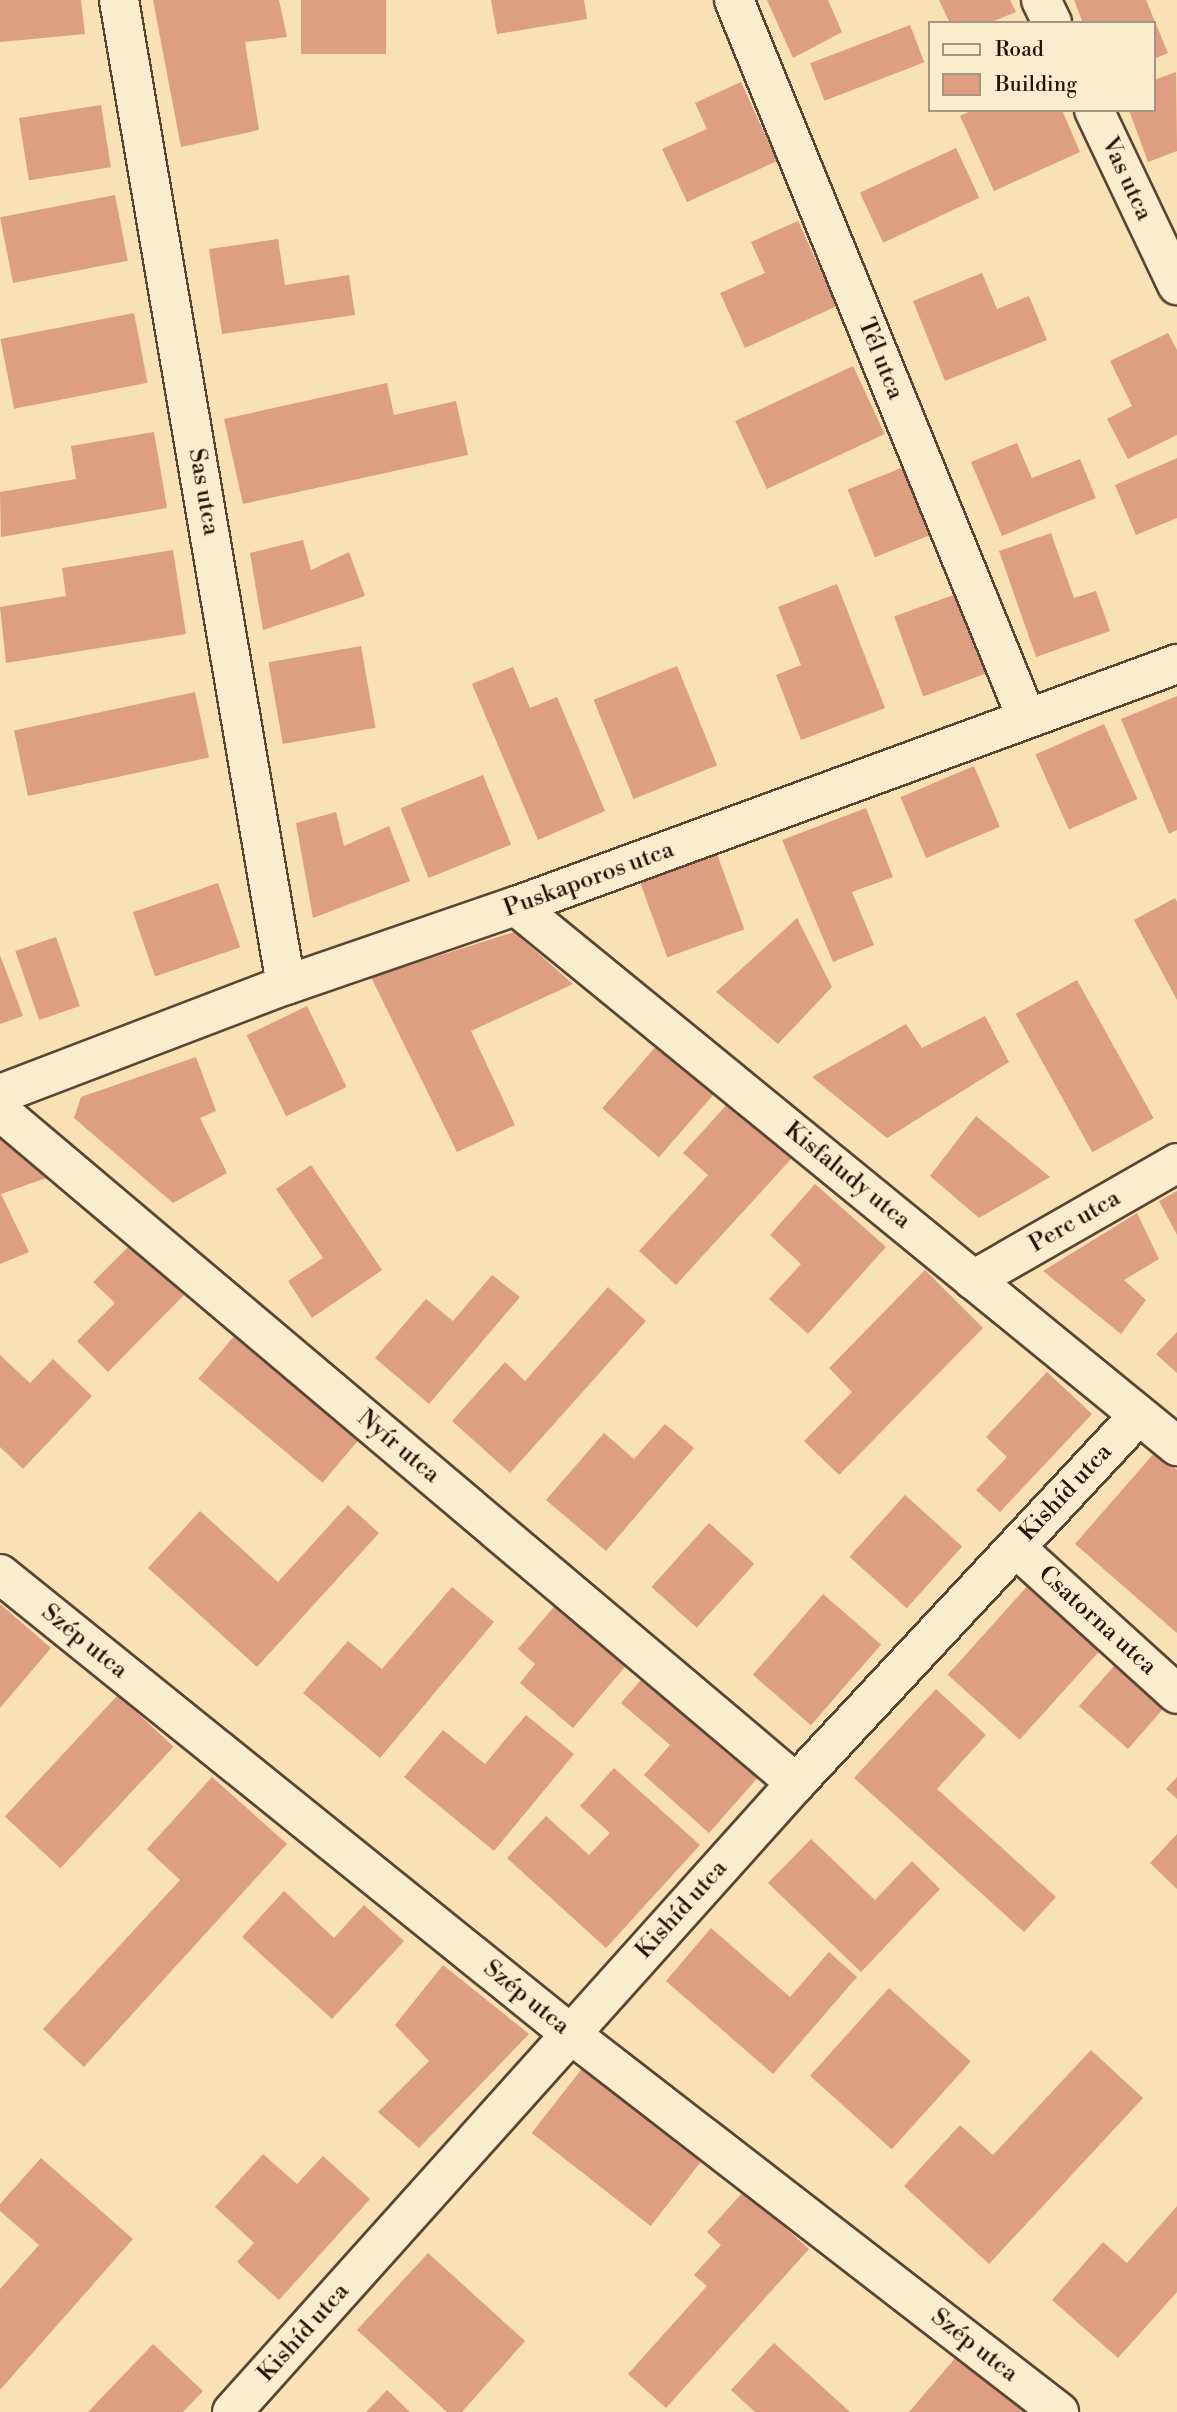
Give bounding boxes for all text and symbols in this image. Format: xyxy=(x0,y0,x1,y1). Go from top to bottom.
legend xyxy=(928,21,1156,112)
text: Road xyxy=(995,37,1044,63)
text: Building xyxy=(995,72,1077,98)
street label: Vas utca xyxy=(1094,133,1158,225)
street label: Tél utca xyxy=(851,314,909,404)
street label: Sas utca xyxy=(181,446,225,538)
street label: Puskaporos utca xyxy=(500,836,678,924)
street label: Kisfaludy utca xyxy=(778,1116,916,1236)
street label: Perc utca xyxy=(1024,1184,1126,1260)
street label: Nyír utca xyxy=(351,1404,445,1490)
street label: Kishíd utca xyxy=(1014,1438,1118,1548)
street label: Csatorna utca xyxy=(1032,1560,1162,1682)
street label: Szép utca xyxy=(35,1599,133,1685)
street label: Kishíd utca xyxy=(630,1855,734,1965)
street label: Szép utca xyxy=(477,1955,575,2041)
street label: Kishíd utca xyxy=(252,2278,356,2388)
street label: Szép utca xyxy=(925,2303,1023,2389)

